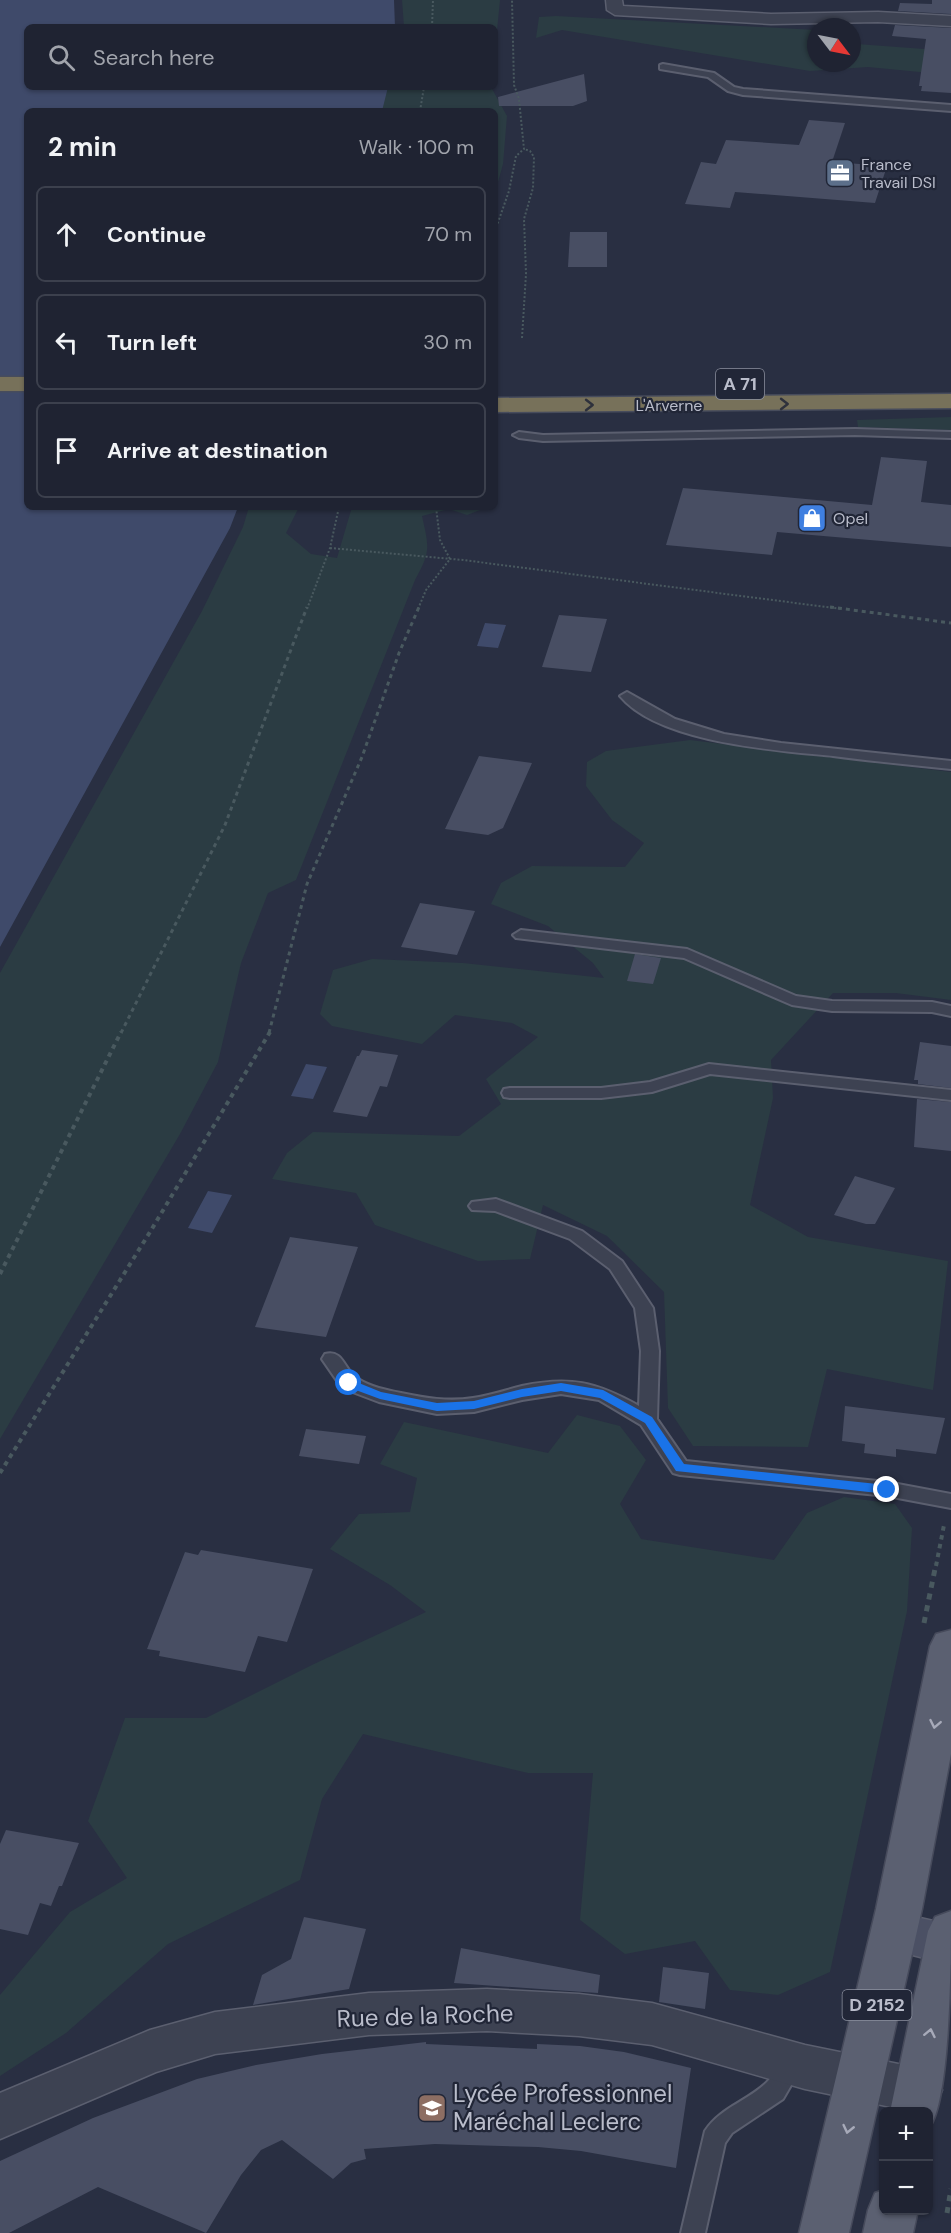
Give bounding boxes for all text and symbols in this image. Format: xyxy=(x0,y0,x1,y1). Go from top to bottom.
north arrow xyxy=(807,18,861,72)
search box xyxy=(24,24,498,90)
icon: search xyxy=(45,41,78,74)
text: Search here xyxy=(93,43,214,72)
text: 2 min xyxy=(48,130,117,164)
text: Walk · 100 m xyxy=(359,134,474,160)
place label: France Travail DSI xyxy=(861,154,936,193)
office icon: France Travail DSI xyxy=(824,157,856,189)
icon: ahead xyxy=(50,218,83,251)
text: Continue xyxy=(107,220,206,249)
text: 70 m xyxy=(425,221,472,247)
icon: left xyxy=(50,326,83,359)
text: Turn left xyxy=(107,328,197,357)
text: 30 m xyxy=(423,329,472,355)
road number: A 71 xyxy=(716,369,764,399)
street label: L'Arverne xyxy=(636,395,702,416)
one-way arrow xyxy=(780,398,789,410)
one-way arrow xyxy=(585,399,594,411)
icon: arrive xyxy=(50,434,83,467)
text: Arrive at destination xyxy=(107,436,328,465)
shop icon: Opel xyxy=(796,502,828,534)
place label: Opel xyxy=(833,508,868,529)
route start xyxy=(335,1369,361,1395)
route end xyxy=(873,1476,899,1502)
one-way arrow xyxy=(929,1719,942,1729)
road number: D 2152 xyxy=(842,1990,912,2020)
street label: Rue de la Roche xyxy=(336,1997,514,2034)
one-way arrow xyxy=(923,2028,936,2038)
place label: Lycée Professionnel Maréchal Leclerc xyxy=(453,2078,672,2137)
school or university icon: Lycée Professionnel Maréchal Leclerc xyxy=(416,2092,448,2124)
map controls xyxy=(879,2107,933,2215)
button: + xyxy=(879,2107,933,2161)
one-way arrow xyxy=(842,2124,855,2134)
button: − xyxy=(879,2161,933,2215)

